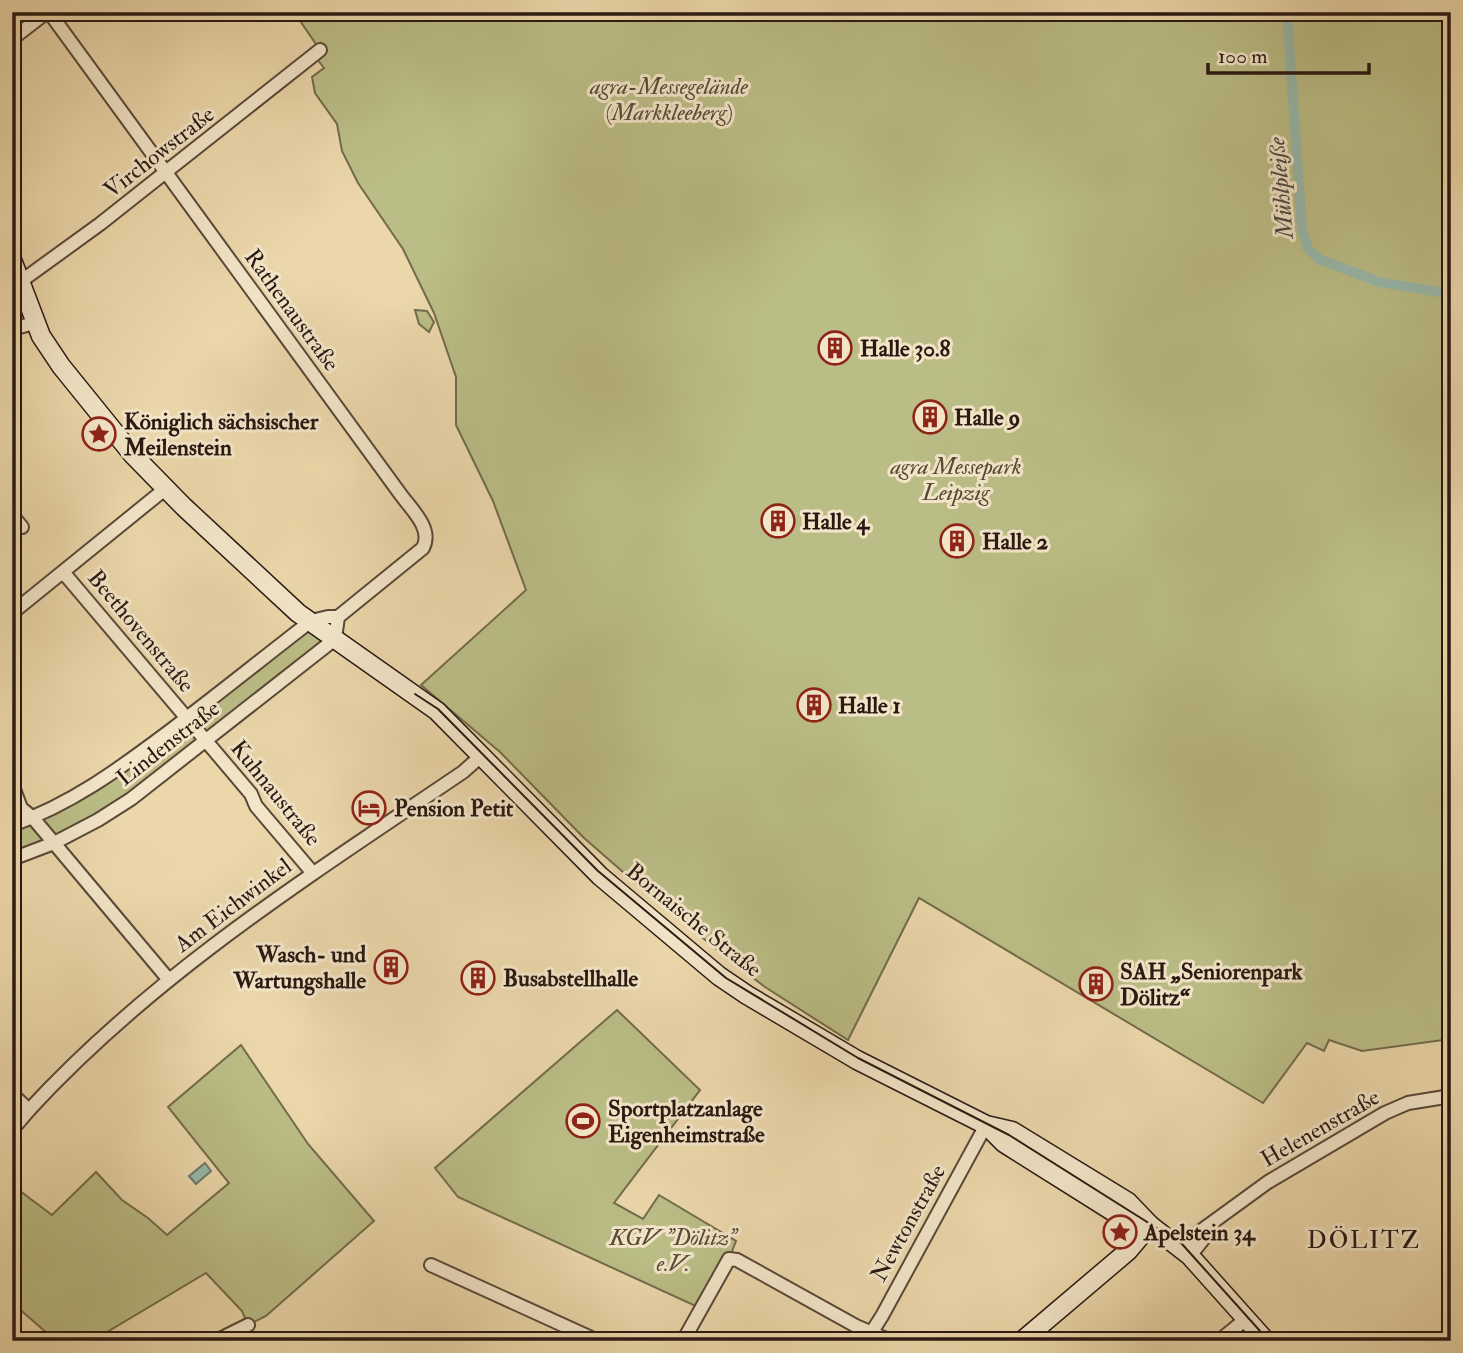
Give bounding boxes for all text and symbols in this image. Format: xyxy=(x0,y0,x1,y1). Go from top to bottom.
scale bar xyxy=(1208,32,1368,76)
text: 100 m xyxy=(1218,43,1268,70)
park label: agra-Messegelände (Markkleeberg) xyxy=(589,72,748,127)
street label: Virchowstraße xyxy=(98,100,220,204)
water label: Mühlpleiße xyxy=(1261,135,1301,242)
street label: Rathenaustraße xyxy=(238,243,346,377)
building icon: Halle 30.8 xyxy=(816,329,854,367)
place label: Halle 30.8 xyxy=(860,334,951,363)
building icon: Halle 9 xyxy=(911,398,949,436)
place label: Halle 9 xyxy=(954,403,1020,432)
place label: Königlich sächsischer Meilenstein xyxy=(123,407,319,462)
place icon: Königlich sächsischer Meilenstein xyxy=(80,415,118,453)
park label: agra Messepark Leipzig xyxy=(889,452,1022,507)
building icon: Halle 4 xyxy=(759,502,797,540)
place label: Halle 4 xyxy=(802,507,870,536)
building icon: Halle 2 xyxy=(938,522,976,560)
place label: Halle 2 xyxy=(982,527,1048,556)
street label: Beethovenstraße xyxy=(81,564,201,699)
building icon: Halle 1 xyxy=(795,686,833,724)
place label: Halle 1 xyxy=(838,691,901,720)
street label: Lindenstraße xyxy=(111,694,226,792)
street label: Kuhnaustraße xyxy=(224,734,328,852)
hotel icon: Pension Petit xyxy=(350,789,388,827)
place label: Pension Petit xyxy=(394,794,514,823)
street label: Am Eichwinkel xyxy=(168,851,297,959)
street label: Bornaische Straße xyxy=(620,856,768,984)
place label: Wasch- und Wartungshalle xyxy=(232,940,367,996)
building icon: Wasch- und Wartungshalle xyxy=(372,948,410,986)
place label: SAH „Seniorenpark Dölitz“ xyxy=(1120,957,1304,1012)
building icon: Busabstellhalle xyxy=(459,959,497,997)
place label: Busabstellhalle xyxy=(503,964,639,993)
building icon: SAH „Seniorenpark Dölitz“ xyxy=(1077,965,1115,1003)
street label: Helenenstraße xyxy=(1255,1082,1385,1174)
place label: Sportplatzanlage Eigenheimstraße xyxy=(608,1094,765,1150)
sports icon: Sportplatzanlage Eigenheimstraße xyxy=(564,1102,602,1140)
street label: Newtonstraße xyxy=(864,1159,952,1287)
place icon: Apelstein 34 xyxy=(1101,1213,1139,1251)
place label: Apelstein 34 xyxy=(1143,1218,1256,1248)
park label: KGV "Dölitz" e.V. xyxy=(608,1223,739,1278)
district label: DÖLITZ xyxy=(1307,1225,1421,1256)

